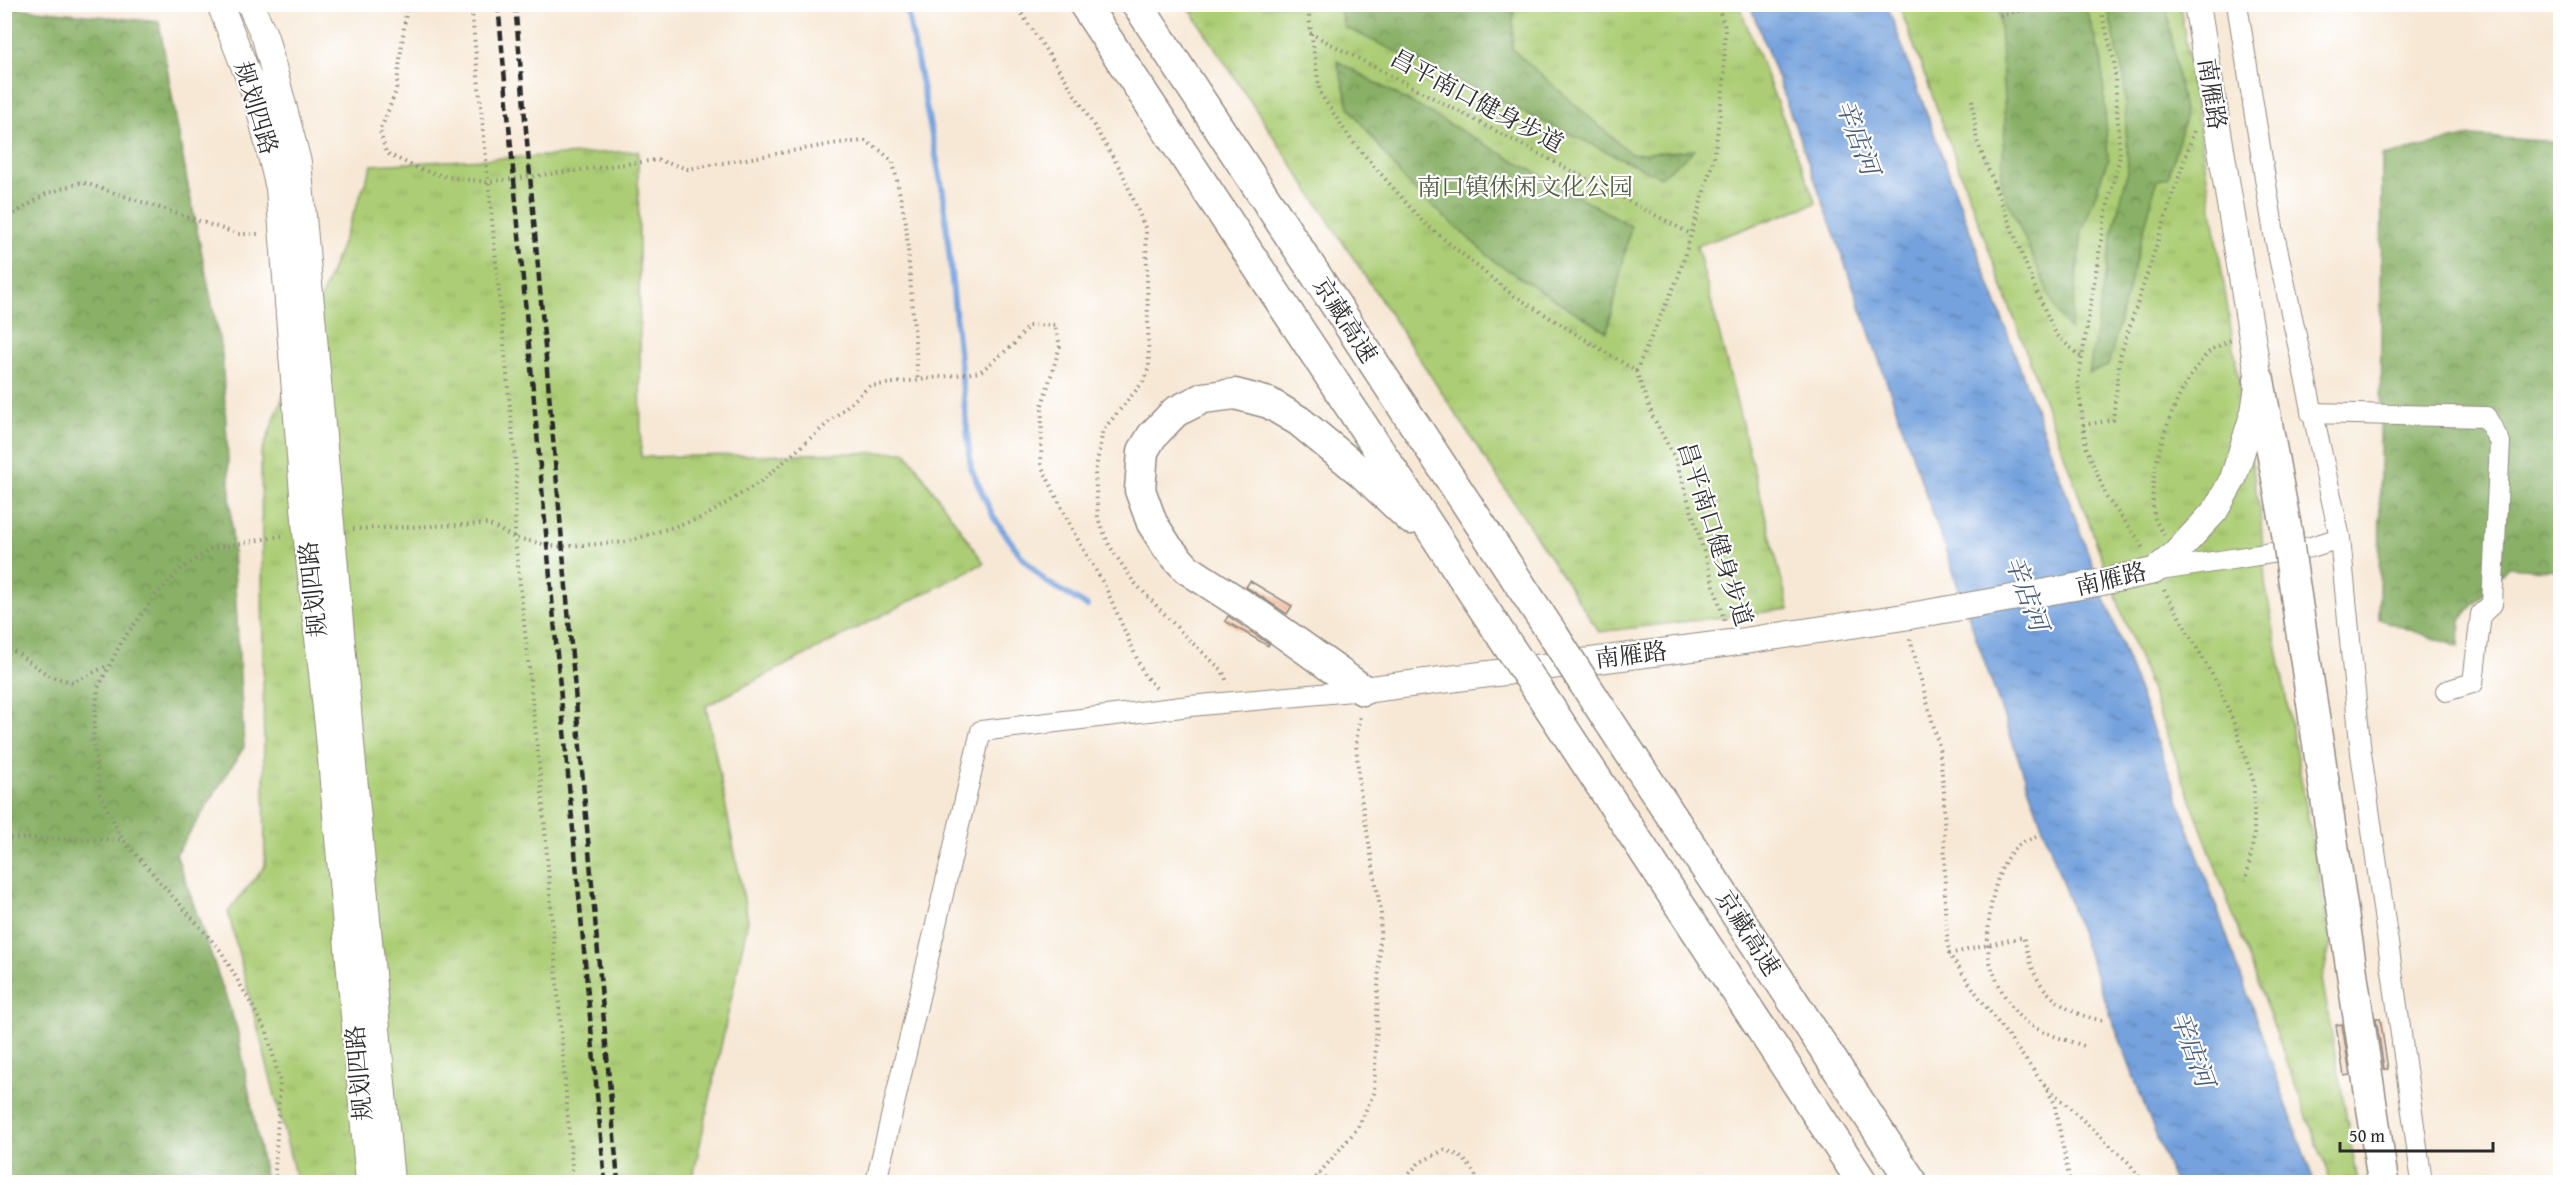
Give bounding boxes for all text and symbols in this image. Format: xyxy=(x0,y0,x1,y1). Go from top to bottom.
street label: 昌平南口健身步道 xyxy=(1384,40,1570,161)
street label: 南雁路 xyxy=(2190,56,2235,132)
street label: 规划四路 xyxy=(226,57,287,159)
water label: 辛店河 xyxy=(1827,94,1891,184)
park label: 南口镇休闲文化公园 xyxy=(1417,169,1633,204)
street label: 京藏高速 xyxy=(1305,270,1386,370)
street label: 昌平南口健身步道 xyxy=(1669,437,1762,631)
street label: 规划四路 xyxy=(290,539,335,639)
water label: 辛店河 xyxy=(1996,550,2060,640)
street label: 南雁路 xyxy=(2072,553,2150,604)
street label: 南雁路 xyxy=(1593,633,1669,676)
street label: 京藏高速 xyxy=(1708,883,1789,983)
water label: 辛店河 xyxy=(2162,1006,2226,1096)
street label: 规划四路 xyxy=(337,1024,380,1122)
scale bar xyxy=(2340,1115,2493,1153)
text: 50 m xyxy=(2349,1122,2385,1149)

